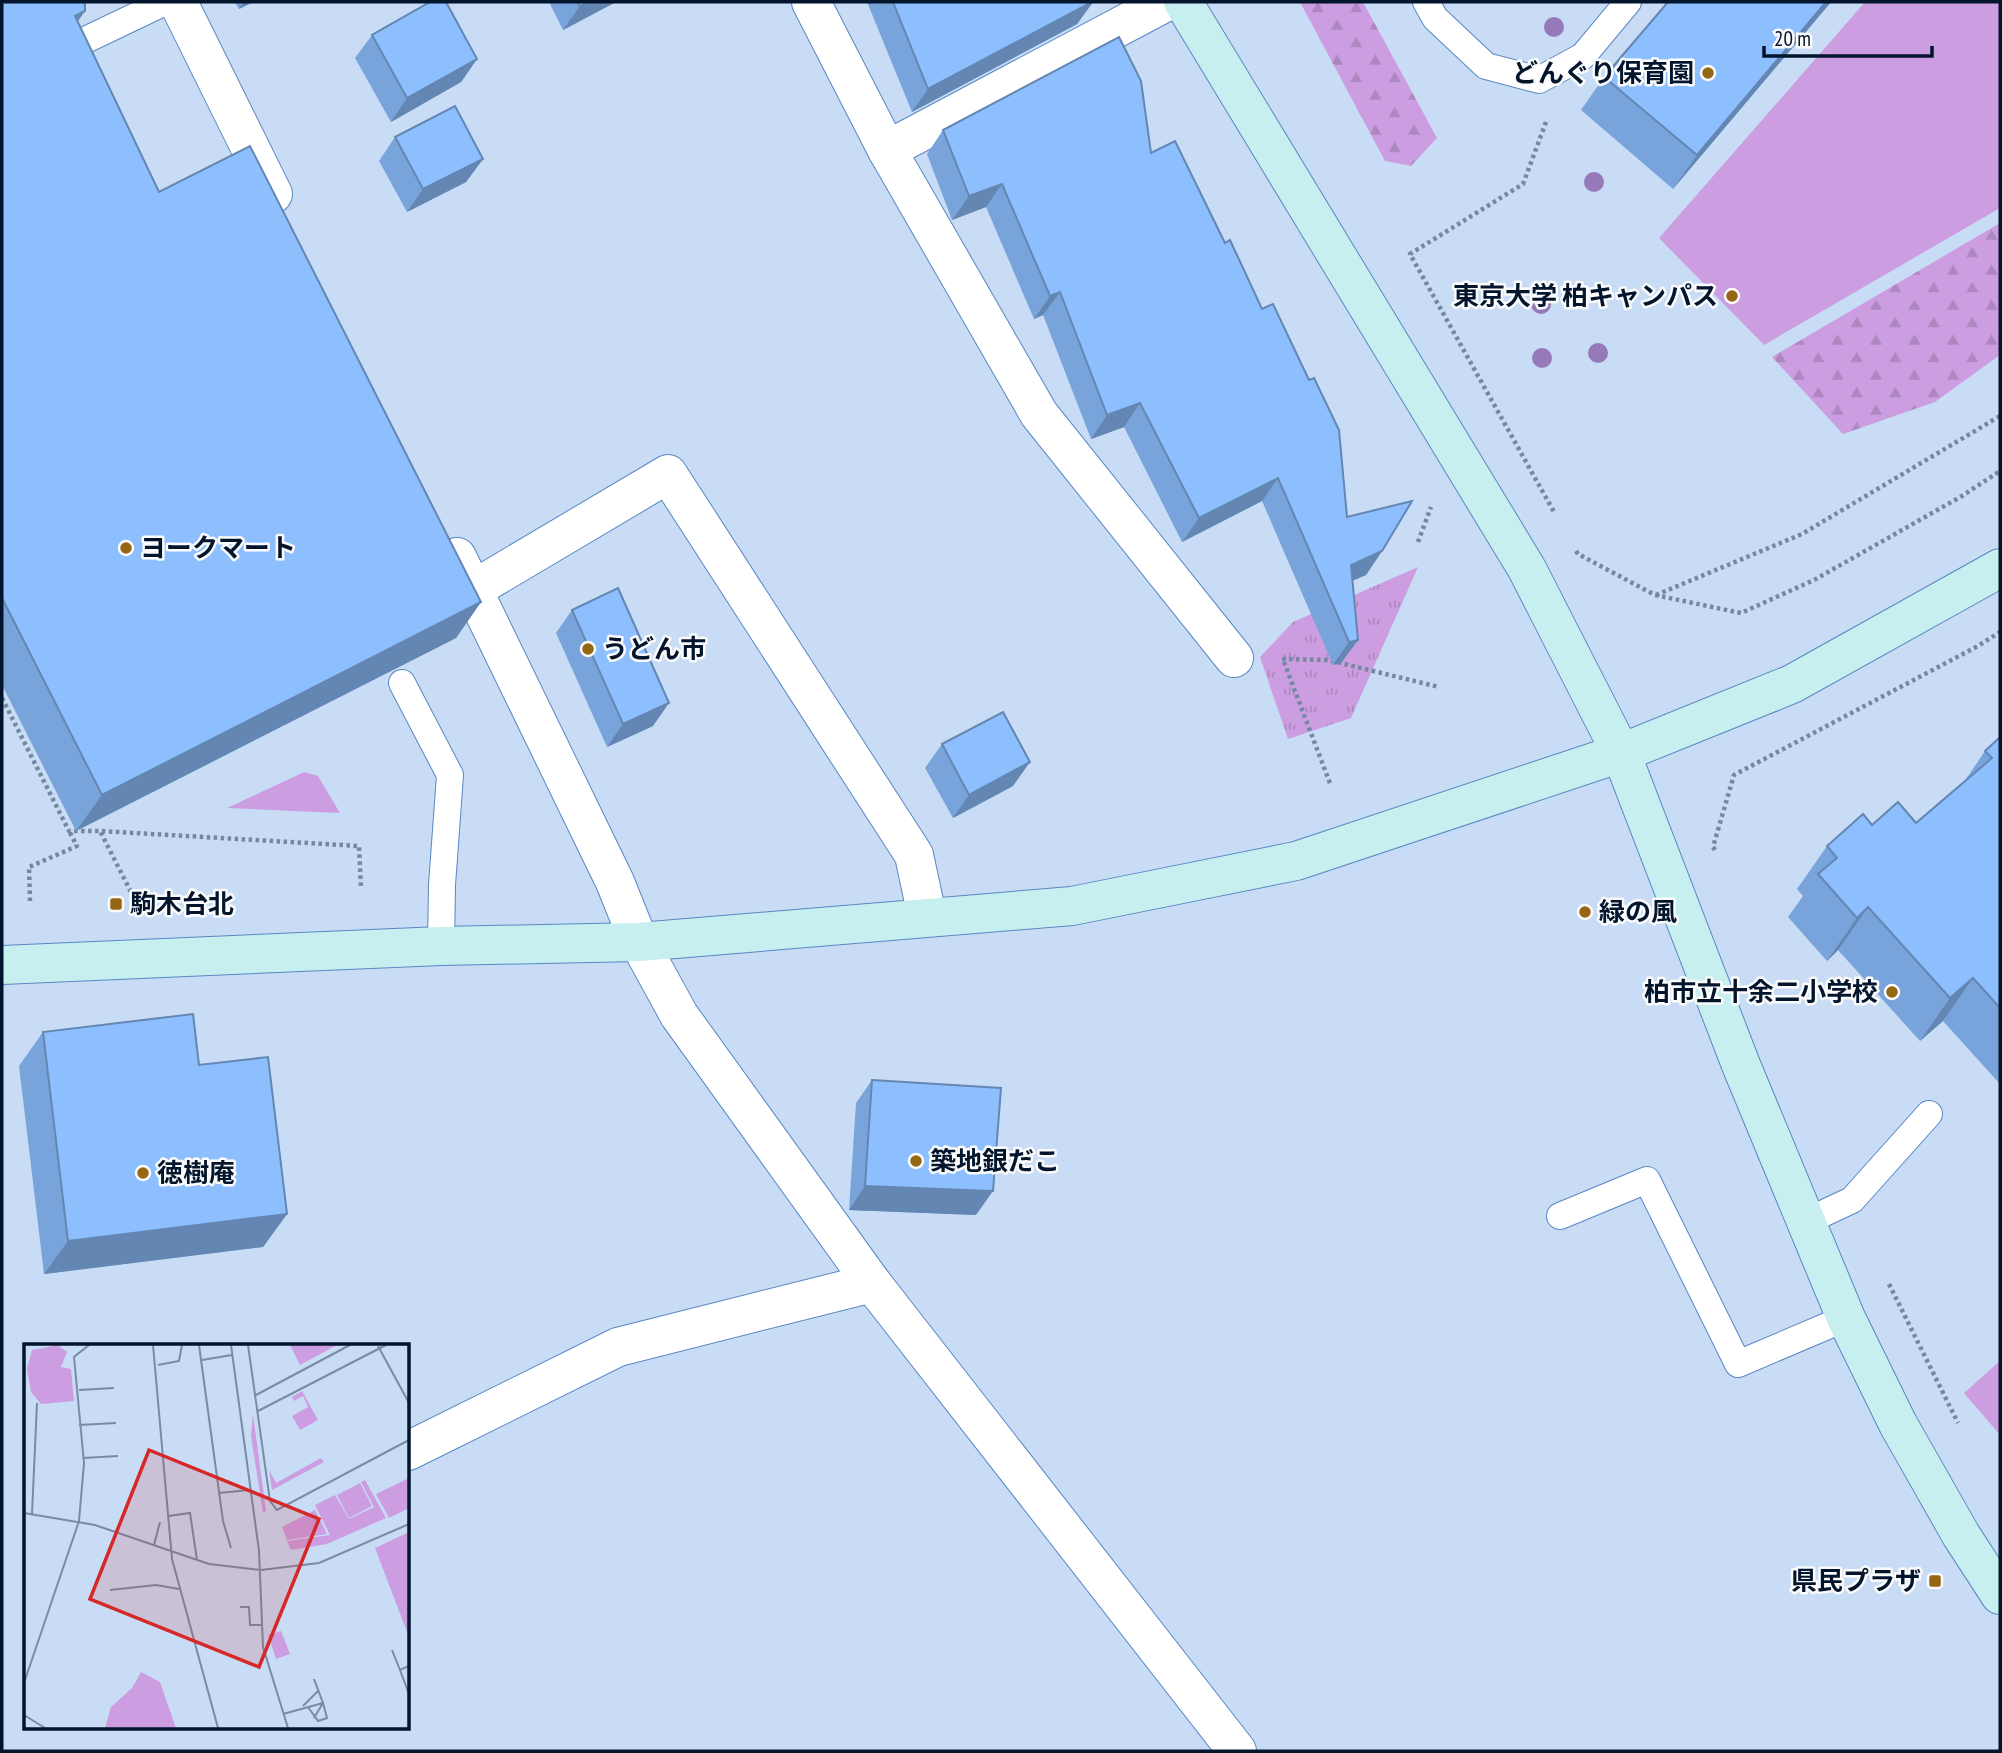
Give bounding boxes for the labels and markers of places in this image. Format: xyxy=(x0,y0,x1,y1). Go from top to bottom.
place label: どんぐり保育園 xyxy=(1512,56,1694,89)
marker: どんぐり保育園 xyxy=(1700,65,1716,81)
place label: 東京大学 柏キャンパス xyxy=(1453,279,1718,312)
marker: 東京大学 柏キャンパス xyxy=(1724,288,1740,304)
place label: ヨークマート xyxy=(140,531,296,564)
marker: ヨークマート xyxy=(118,540,134,556)
place label: うどん市 xyxy=(602,632,706,665)
marker: うどん市 xyxy=(580,641,596,657)
place label: 駒木台北 xyxy=(130,887,234,920)
place label: 緑の風 xyxy=(1599,895,1677,928)
marker: 駒木台北 xyxy=(108,896,124,912)
marker: 緑の風 xyxy=(1577,904,1593,920)
place label: 柏市立十余二小学校 xyxy=(1644,975,1878,1008)
marker: 柏市立十余二小学校 xyxy=(1884,984,1900,1000)
place label: 築地銀だこ xyxy=(930,1144,1060,1177)
marker: 築地銀だこ xyxy=(908,1153,924,1169)
place label: 徳樹庵 xyxy=(157,1156,235,1189)
marker: 徳樹庵 xyxy=(135,1165,151,1181)
place label: 県民プラザ xyxy=(1791,1564,1921,1597)
marker: 県民プラザ xyxy=(1927,1573,1943,1589)

